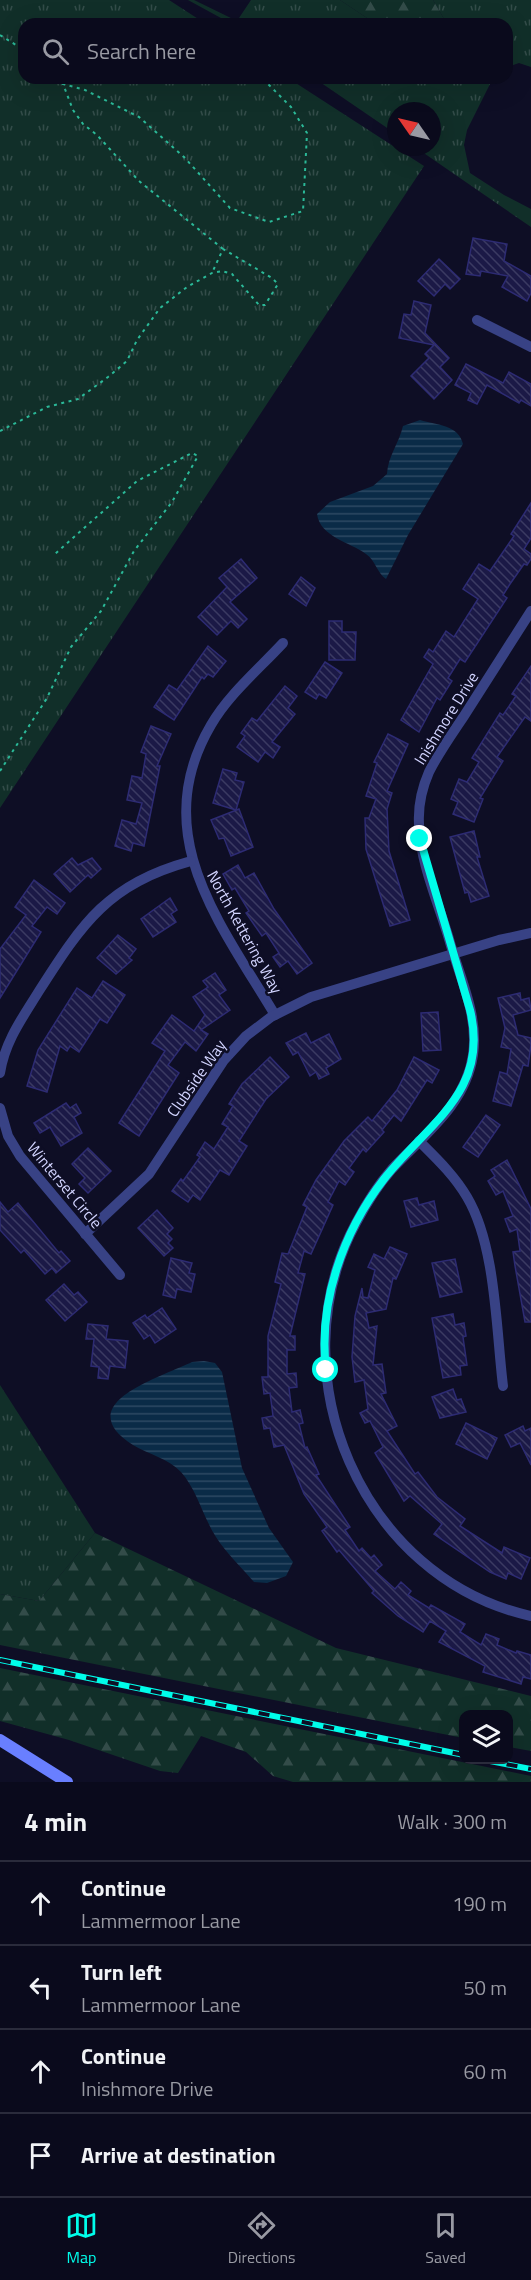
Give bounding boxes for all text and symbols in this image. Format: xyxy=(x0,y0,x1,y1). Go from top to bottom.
search box xyxy=(18,18,513,84)
text: Search here xyxy=(87,34,196,68)
icon: search xyxy=(39,35,72,68)
north arrow xyxy=(387,102,441,156)
street label: Inishmore Drive xyxy=(408,667,484,769)
route end xyxy=(406,825,432,851)
street label: North Kettering Way xyxy=(201,866,289,998)
street label: Clubside Way xyxy=(160,1034,232,1122)
street label: Winterset Circle xyxy=(22,1137,108,1233)
route start xyxy=(312,1356,338,1382)
map controls xyxy=(459,1710,513,1764)
button: layers xyxy=(459,1710,513,1764)
text: 4 min xyxy=(24,1802,87,1841)
text: Walk · 300 m xyxy=(398,1806,507,1837)
text: Continue xyxy=(81,1871,166,1905)
icon: ahead xyxy=(24,1887,57,1920)
text: 190 m xyxy=(452,1888,507,1919)
text: Lammermoor Lane xyxy=(81,1905,241,1936)
text: Turn left xyxy=(81,1955,162,1989)
icon: left xyxy=(24,1971,57,2004)
text: 50 m xyxy=(463,1972,507,2003)
text: Lammermoor Lane xyxy=(81,1989,241,2020)
text: Continue xyxy=(81,2039,166,2073)
icon: ahead xyxy=(24,2055,57,2088)
text: 60 m xyxy=(463,2056,507,2087)
text: Inishmore Drive xyxy=(81,2073,213,2104)
text: Arrive at destination xyxy=(81,2138,276,2172)
icon: arrive xyxy=(24,2139,57,2172)
tab: Map xyxy=(65,2209,98,2269)
tab: Directions xyxy=(228,2209,296,2269)
tab: Saved xyxy=(425,2209,466,2269)

